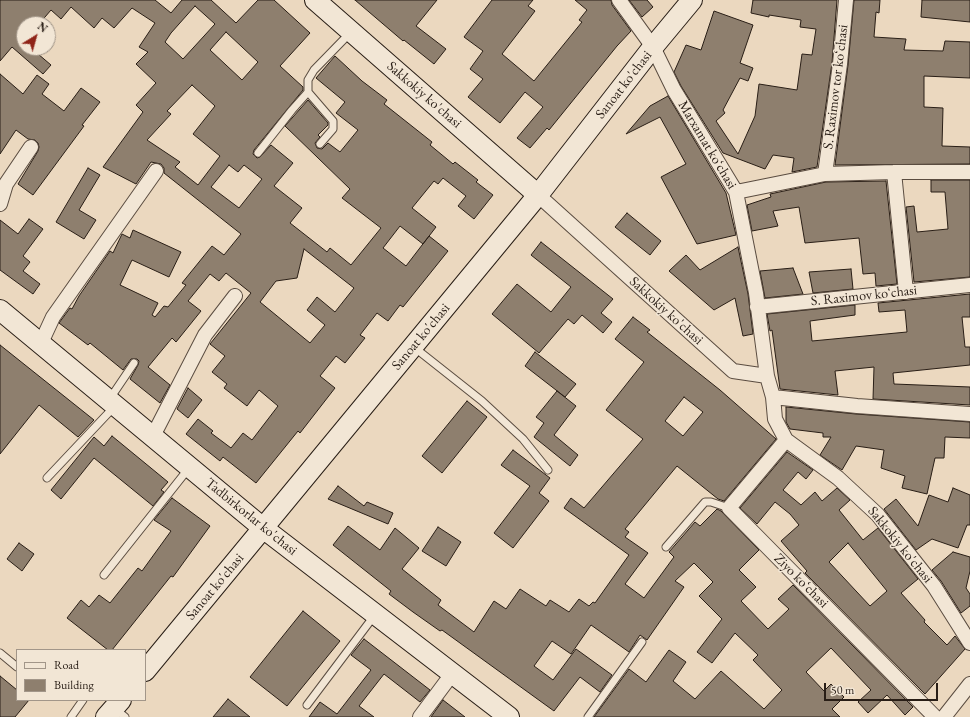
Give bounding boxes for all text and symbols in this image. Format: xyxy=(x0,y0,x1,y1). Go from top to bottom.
north arrow xyxy=(16,16,56,56)
text: N xyxy=(35,19,50,35)
street label: S. Raximov tor koʻchasi xyxy=(820,24,852,150)
street label: Sanoat ko'chasi xyxy=(592,48,656,122)
street label: Sakkokiy ko'chasi xyxy=(383,58,465,132)
street label: Marxamat koʻchasi xyxy=(674,98,740,192)
street label: Sakkokiy ko'chasi xyxy=(626,273,706,349)
street label: S. Raximov koʻchasi xyxy=(810,282,918,310)
street label: Sanoat ko'chasi xyxy=(388,300,454,374)
street label: Tadbirkorlar ko'chasi xyxy=(202,475,300,559)
street label: Sakkokiy ko'chasi xyxy=(864,503,936,587)
street label: Sanoat ko'chasi xyxy=(182,550,248,624)
street label: Ziyo koʻchasi xyxy=(770,550,832,612)
legend xyxy=(16,649,146,701)
text: Road xyxy=(54,657,79,673)
scale bar xyxy=(826,675,940,701)
text: Building xyxy=(54,677,94,693)
text: 50 m xyxy=(831,682,854,698)

